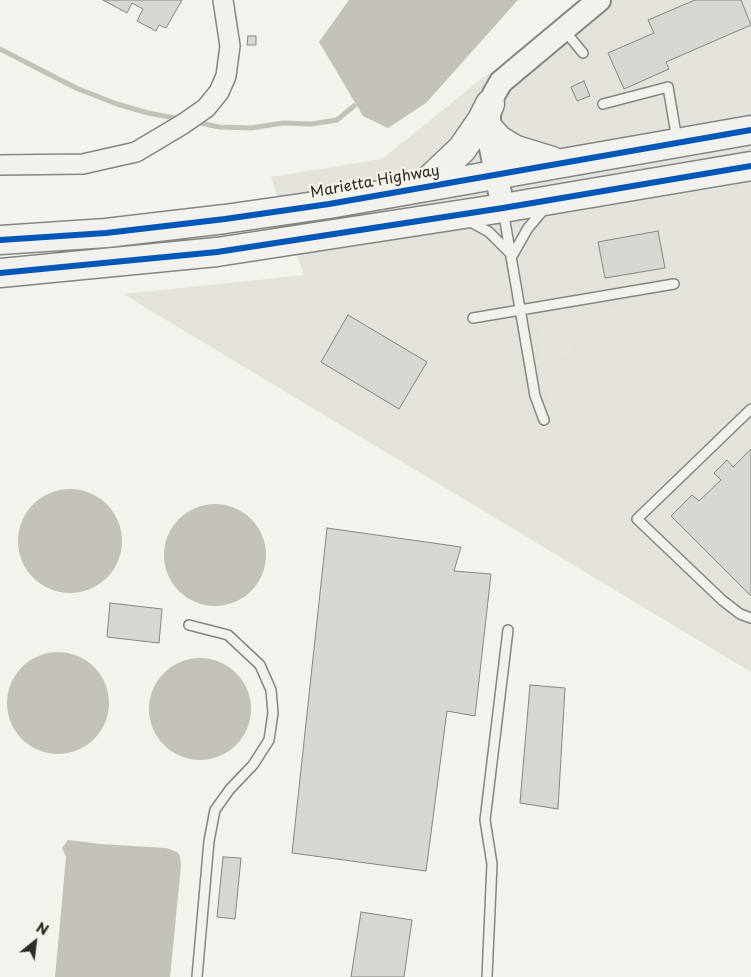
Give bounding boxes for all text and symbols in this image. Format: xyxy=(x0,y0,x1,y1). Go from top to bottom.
street label: Marietta Highway xyxy=(309,162,441,202)
north arrow xyxy=(10,917,60,967)
text: N xyxy=(33,917,52,940)

